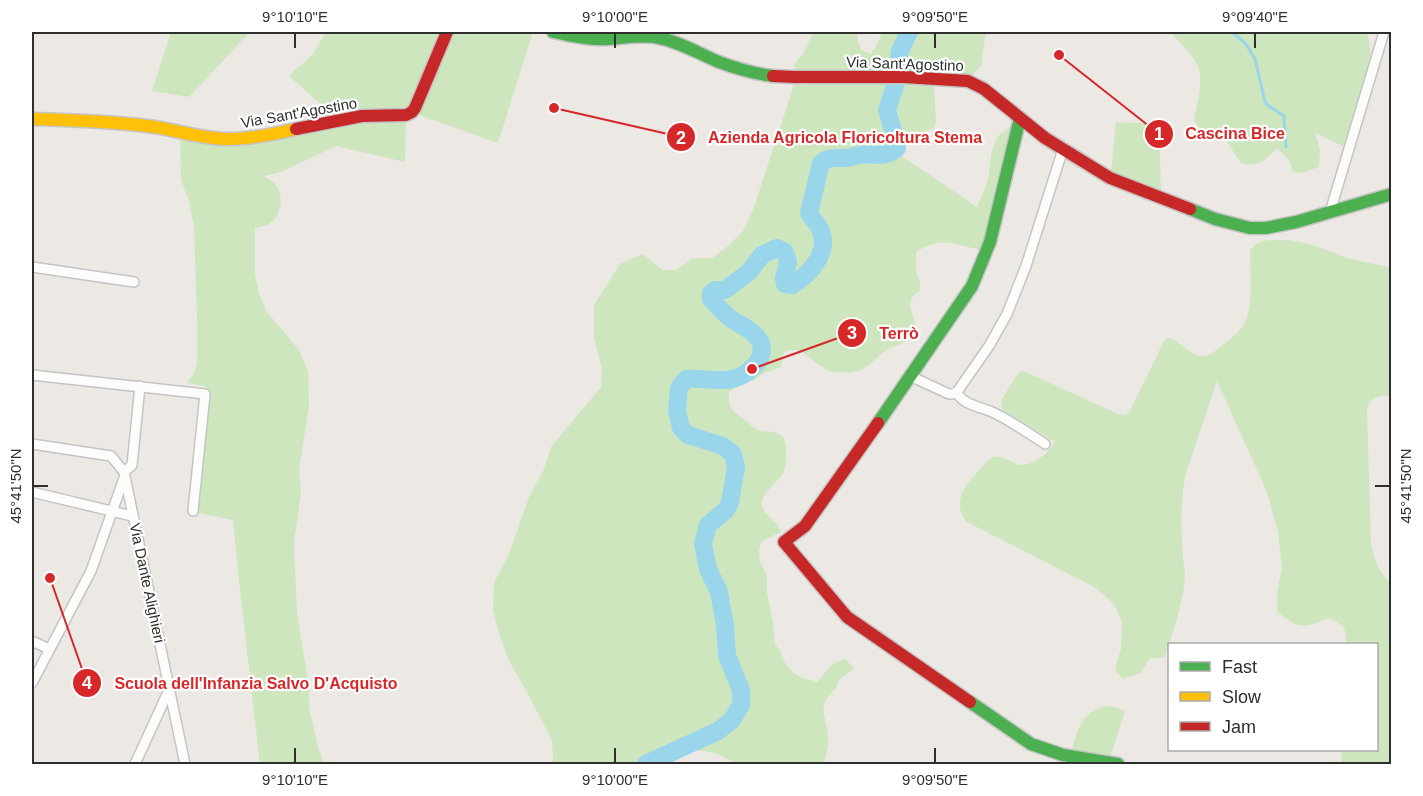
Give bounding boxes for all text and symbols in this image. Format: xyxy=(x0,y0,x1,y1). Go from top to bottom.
text: 9°10'10"E xyxy=(262,8,328,25)
text: 9°10'00"E xyxy=(582,8,648,25)
text: 9°09'50"E xyxy=(902,8,968,25)
text: 9°09'40"E xyxy=(1222,8,1288,25)
street label: Via Sant'Agostino xyxy=(846,53,964,74)
street label: Via Sant'Agostino xyxy=(239,94,358,131)
callout: Cascina Bice xyxy=(1144,117,1297,151)
callout: Azienda Agricola Floricoltura Stema xyxy=(666,120,994,154)
text: 1 xyxy=(1154,124,1164,144)
text: Cascina Bice xyxy=(1185,125,1285,142)
text: 2 xyxy=(676,128,686,148)
text: Azienda Agricola Floricoltura Stema xyxy=(708,129,982,146)
callout: Terrò xyxy=(837,316,931,350)
text: 3 xyxy=(847,323,857,343)
text: Terrò xyxy=(879,325,919,342)
text: 45°41'50"N xyxy=(7,448,24,524)
text: 45°41'50"N xyxy=(1397,448,1414,524)
street label: Via Dante Alighieri xyxy=(126,521,169,644)
legend xyxy=(1168,643,1378,751)
text: Fast xyxy=(1222,657,1257,677)
callout: Scuola dell'Infanzia Salvo D'Acquisto xyxy=(72,666,409,700)
text: 4 xyxy=(82,673,92,693)
text: Scuola dell'Infanzia Salvo D'Acquisto xyxy=(114,675,398,692)
text: Slow xyxy=(1222,687,1262,707)
text: Jam xyxy=(1222,717,1256,737)
text: 9°10'10"E xyxy=(262,771,328,788)
text: 9°10'00"E xyxy=(582,771,648,788)
text: 9°09'50"E xyxy=(902,771,968,788)

